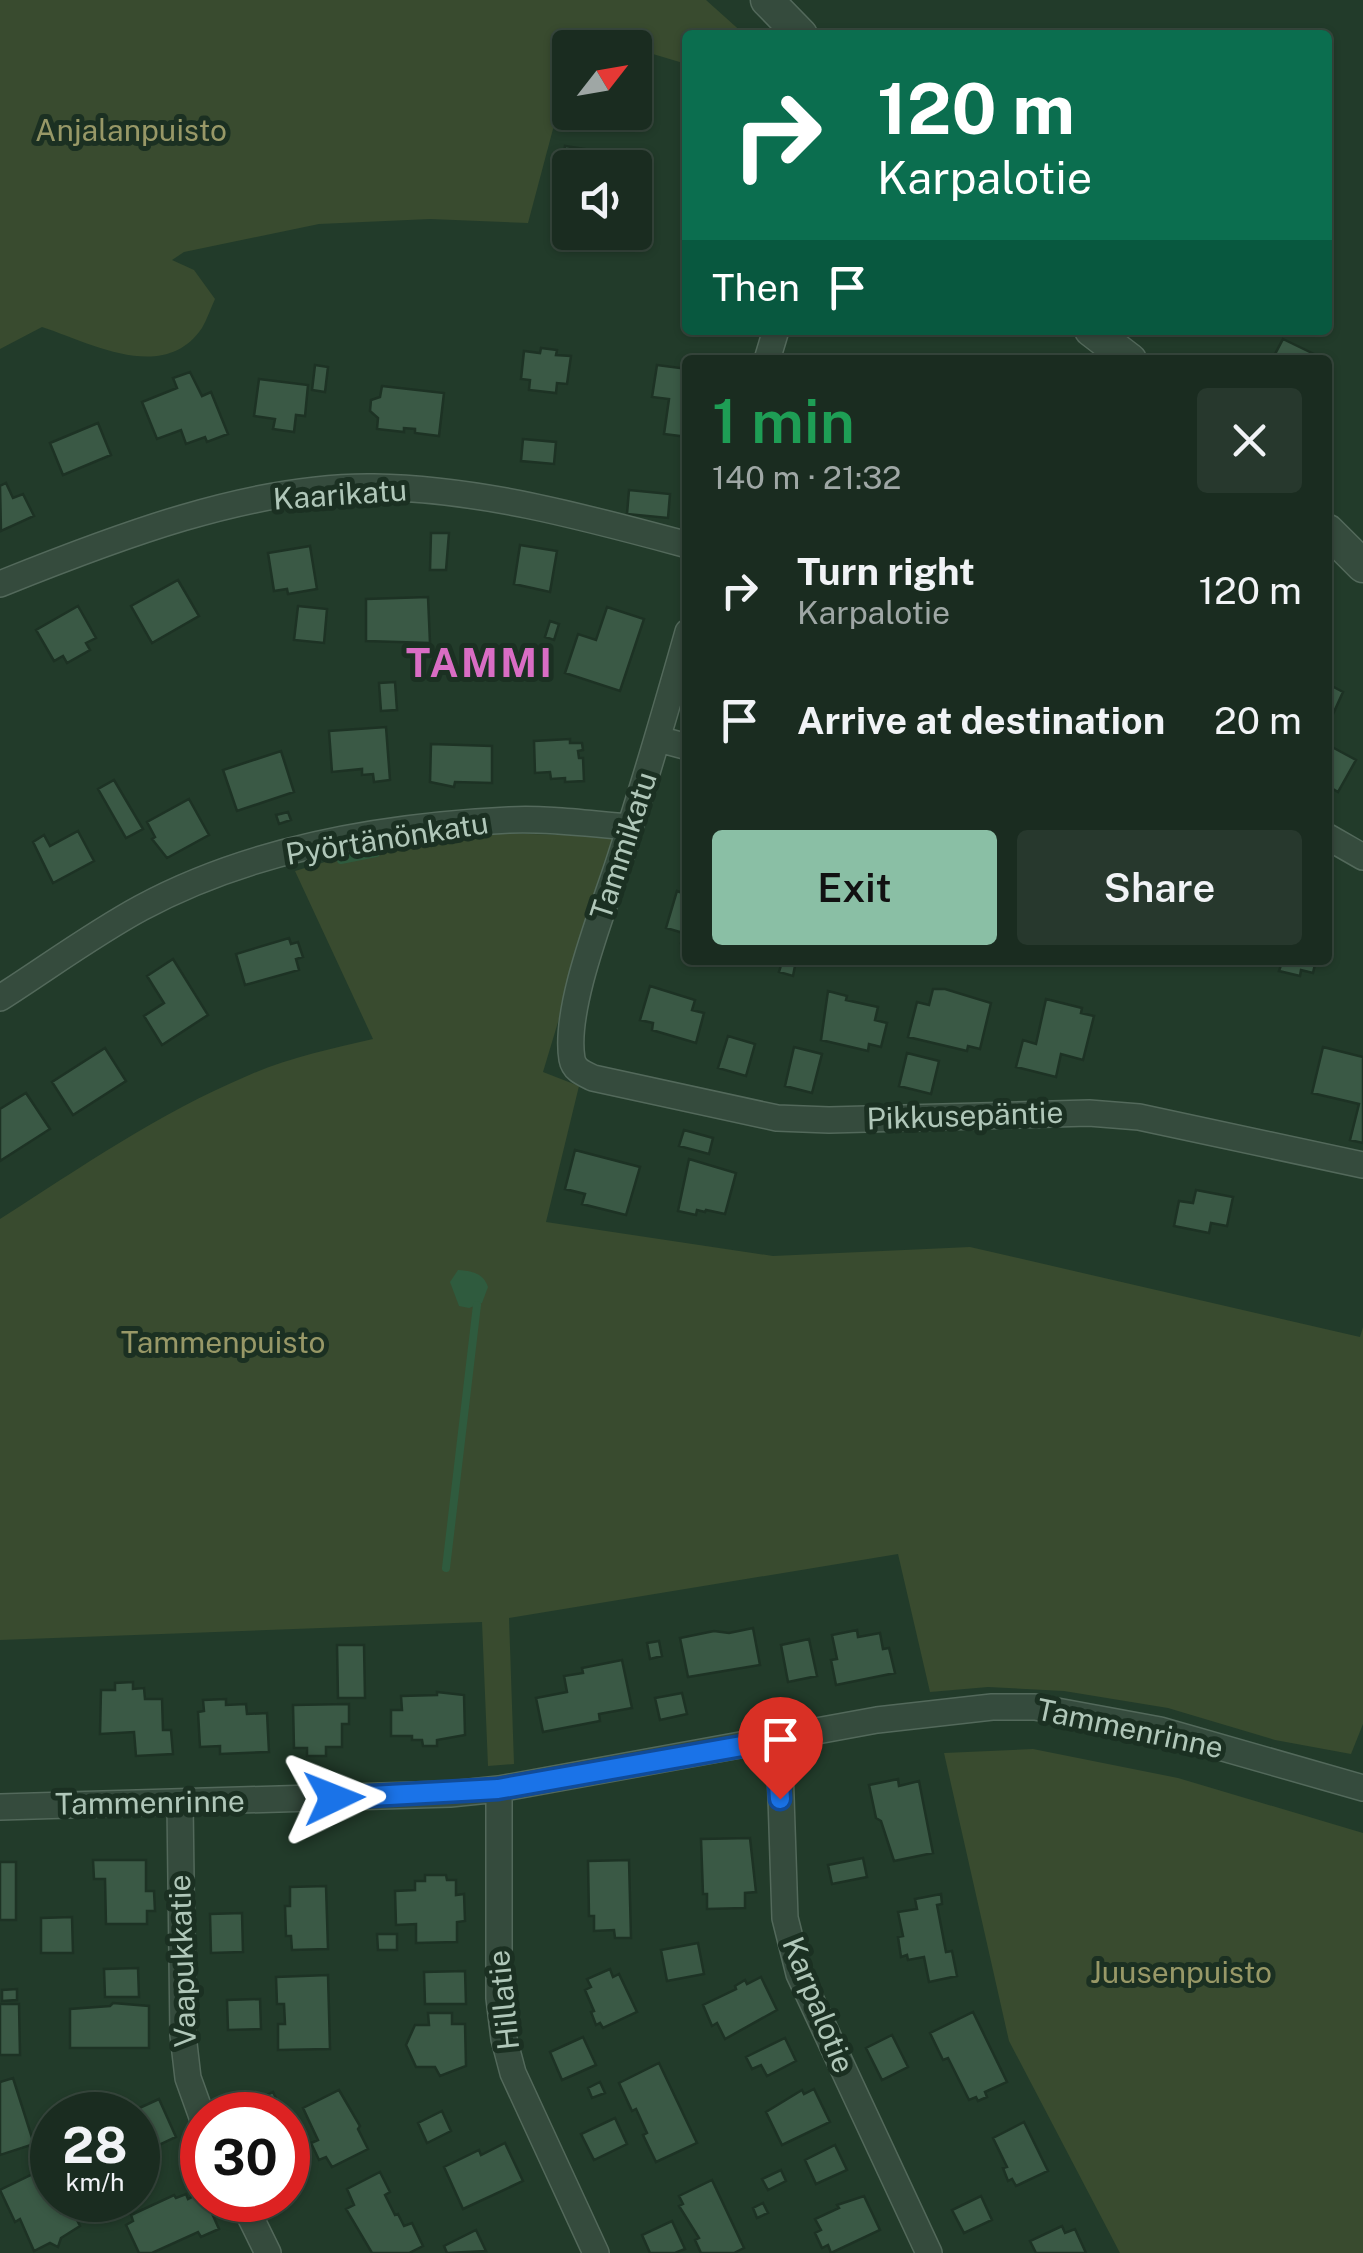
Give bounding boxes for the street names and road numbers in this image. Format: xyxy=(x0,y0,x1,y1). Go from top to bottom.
street label: Kaarikatu xyxy=(272,471,408,517)
street label: Tammikatu xyxy=(582,767,664,924)
street label: Pyörtänönkatu xyxy=(283,804,491,872)
street label: Pikkusepäntie xyxy=(866,1094,1064,1136)
street label: Tammenrinne xyxy=(1034,1691,1227,1765)
street label: Tammenrinne xyxy=(55,1782,245,1822)
street label: Vaapukkatie xyxy=(161,1874,203,2048)
street label: Karpalotie xyxy=(775,1931,862,2078)
street label: Hillatie xyxy=(480,1948,526,2052)

